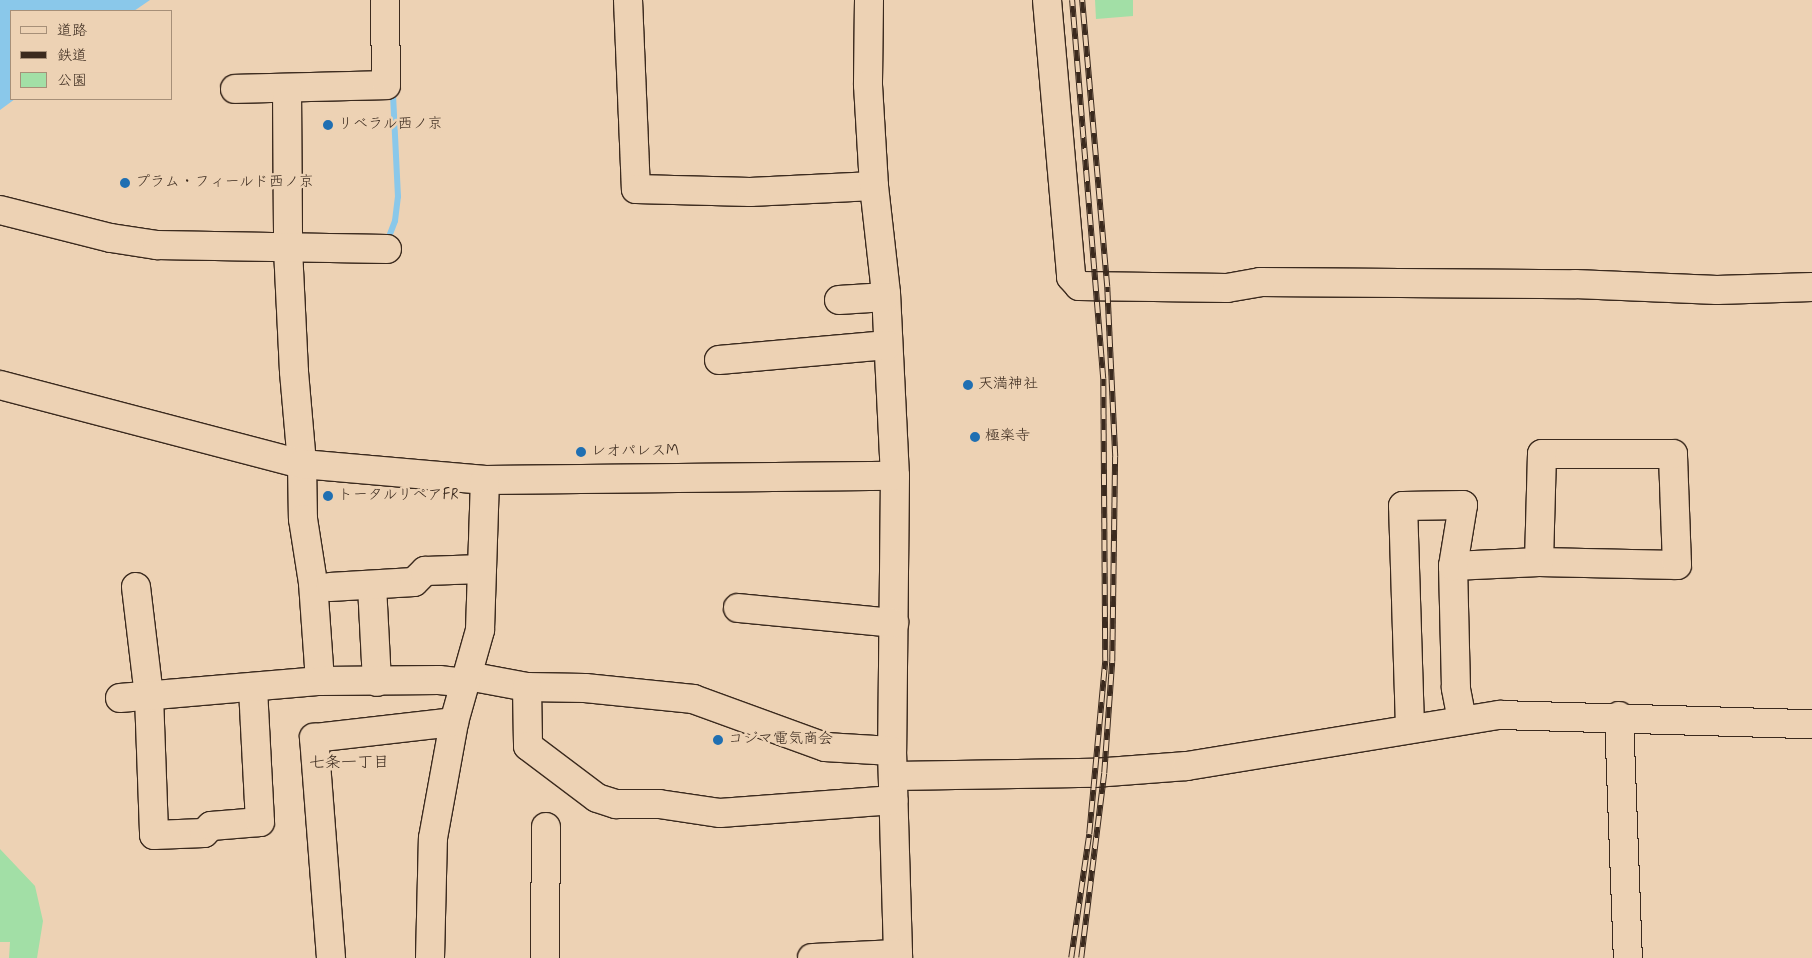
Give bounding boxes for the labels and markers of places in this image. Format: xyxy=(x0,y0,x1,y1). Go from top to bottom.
place label: リベラル西ノ京 xyxy=(338,116,443,134)
marker: リベラル西ノ京 xyxy=(322,119,334,131)
place label: プラム・フィールド西ノ京 xyxy=(135,174,315,192)
marker: プラム・フィールド西ノ京 xyxy=(119,177,131,189)
place label: 天満神社 xyxy=(978,376,1038,394)
marker: 天満神社 xyxy=(962,379,974,391)
place label: 極楽寺 xyxy=(985,428,1030,446)
marker: 極楽寺 xyxy=(969,431,981,443)
place label: レオパレスM xyxy=(591,443,679,461)
marker: レオパレスM xyxy=(575,446,587,458)
place label: トータルリペアFR xyxy=(338,487,459,505)
marker: トータルリペアFR xyxy=(322,490,334,502)
place label: コジマ電気商会 xyxy=(728,731,833,749)
marker: コジマ電気商会 xyxy=(712,734,724,746)

